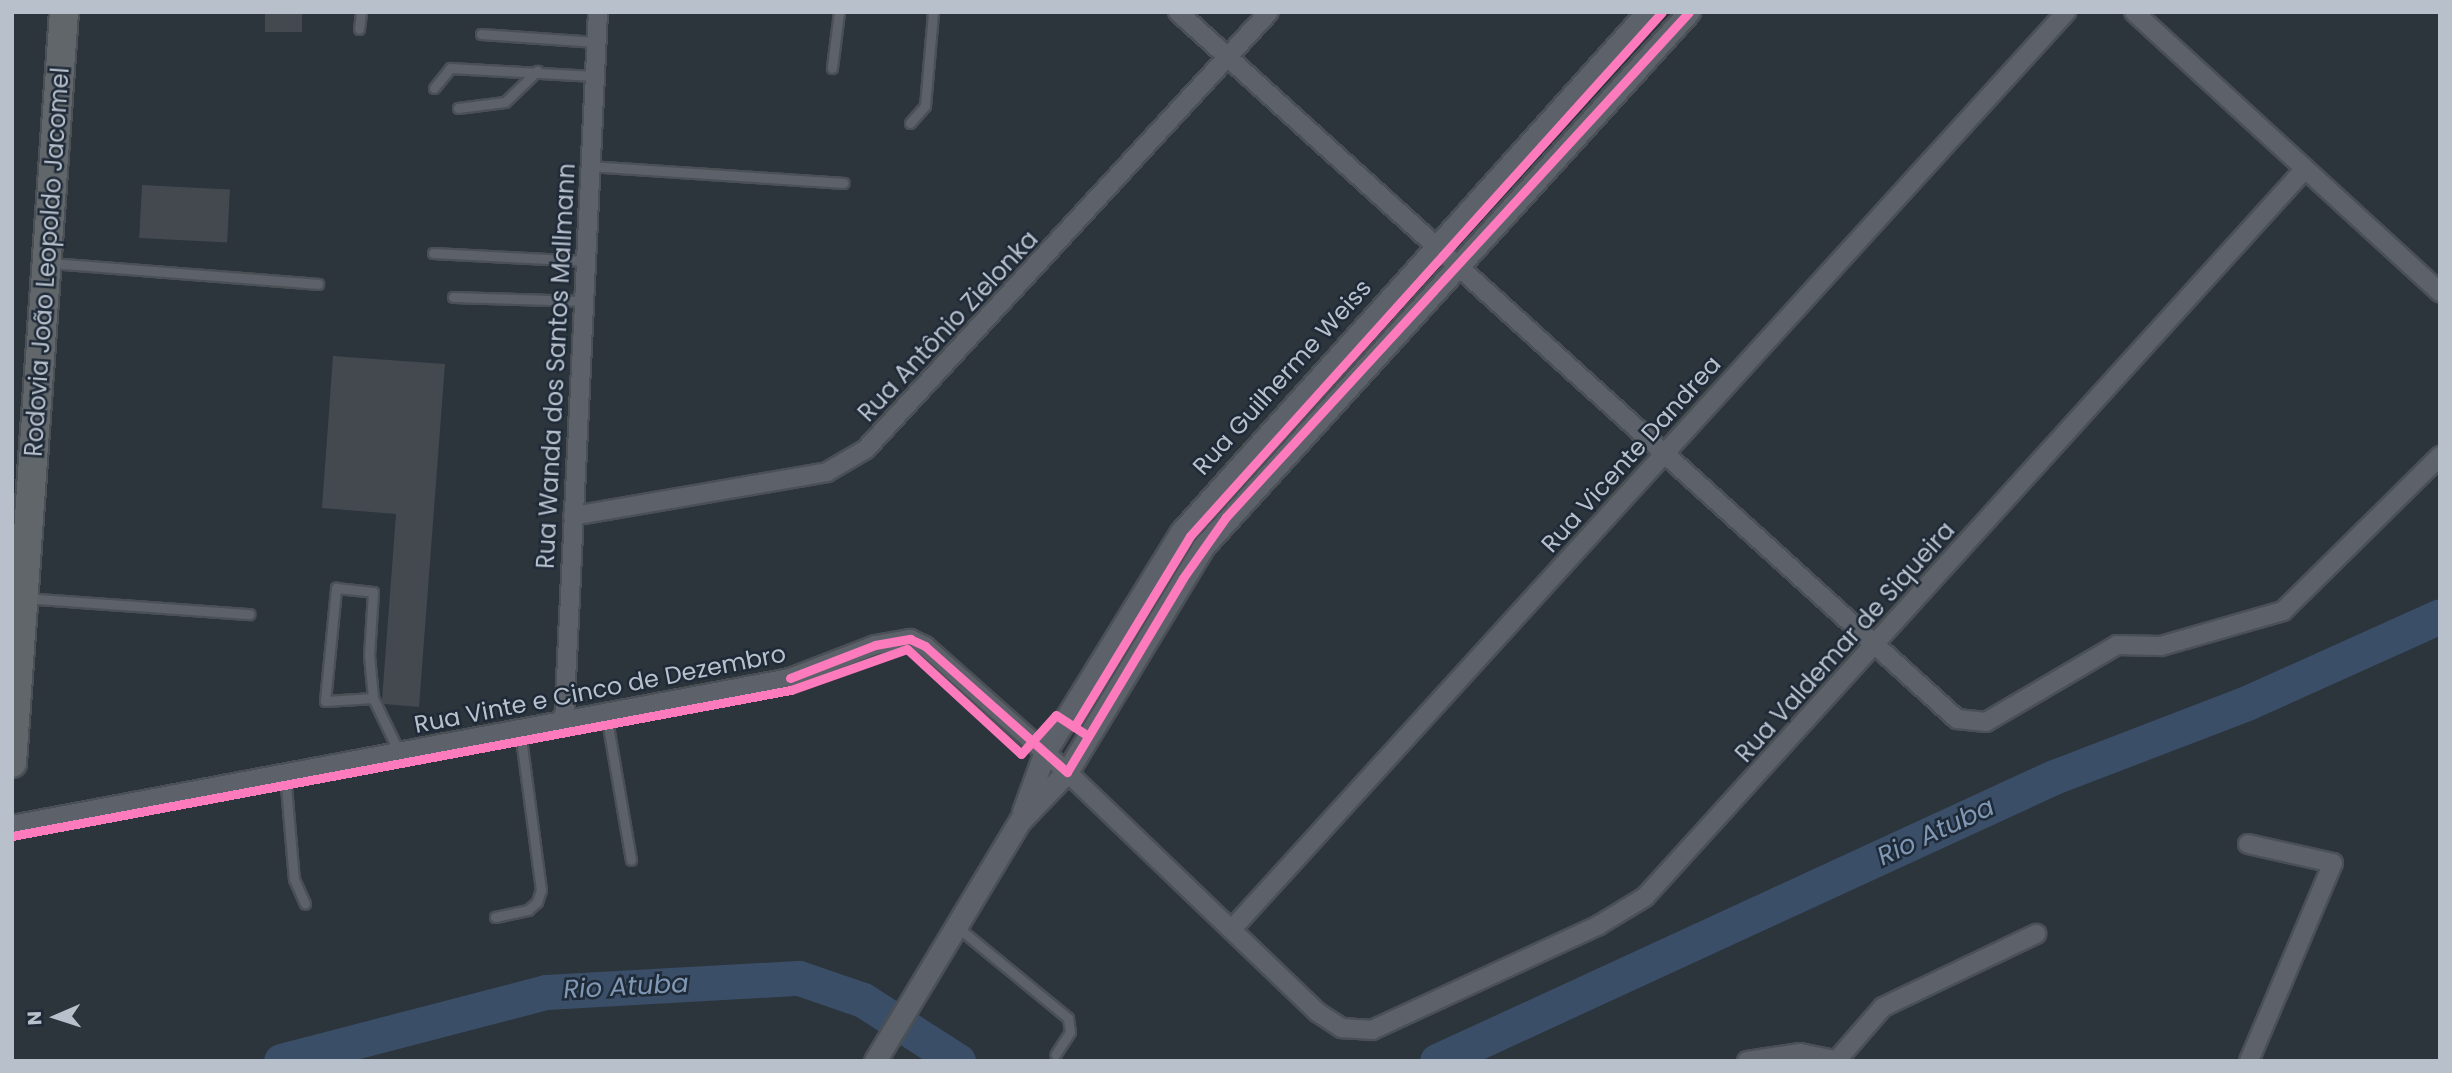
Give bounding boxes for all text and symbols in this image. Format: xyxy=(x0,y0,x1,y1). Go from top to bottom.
street label: Rodovia João Leopoldo Jacomel xyxy=(19,66,75,458)
street label: Rua Wanda dos Santos Mallmann xyxy=(531,163,581,569)
street label: Rua Antônio Zielonka xyxy=(852,225,1044,427)
street label: Rua Guilherme Weiss xyxy=(1187,273,1377,481)
street label: Rua Vicente Dandrea xyxy=(1535,350,1727,558)
street label: Rua Valdemar de Siqueira xyxy=(1729,516,1961,768)
street label: Rua Vinte e Cinco de Dezembro xyxy=(412,639,788,739)
water label: Rio Atuba xyxy=(1873,791,1999,873)
water label: Rio Atuba xyxy=(563,968,689,1006)
north arrow xyxy=(21,982,91,1052)
text: N xyxy=(21,1010,48,1026)

